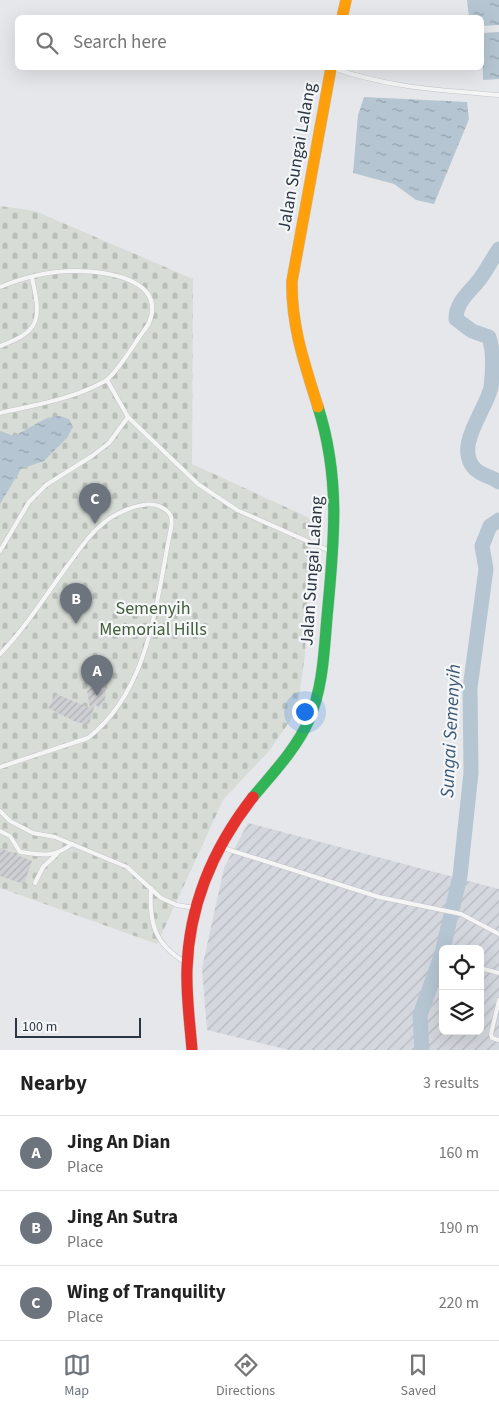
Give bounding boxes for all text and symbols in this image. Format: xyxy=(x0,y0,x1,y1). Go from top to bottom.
search box xyxy=(15,15,484,70)
icon: search xyxy=(33,29,61,57)
text: Search here xyxy=(73,29,167,56)
street label: Jalan Sungai Lalang xyxy=(272,81,322,233)
pin: C xyxy=(79,483,111,524)
street label: Jalan Sungai Lalang xyxy=(294,495,330,647)
pin: B xyxy=(60,583,92,624)
park label: Semenyih Memorial Hills xyxy=(99,596,207,642)
pin: A xyxy=(81,655,113,696)
water label: Sungai Semenyih xyxy=(434,663,468,799)
your location xyxy=(292,699,318,725)
map controls xyxy=(439,945,484,1035)
button: locate xyxy=(439,945,484,990)
button: layers xyxy=(439,990,484,1035)
scale bar xyxy=(15,1015,141,1038)
text: 100 m xyxy=(22,1017,57,1037)
text: Nearby xyxy=(20,1068,87,1098)
text: 3 results xyxy=(423,1072,479,1094)
text: Jing An Dian xyxy=(67,1129,170,1156)
text: A xyxy=(31,1142,41,1164)
text: 160 m xyxy=(439,1142,479,1164)
text: Place xyxy=(67,1156,103,1178)
text: Jing An Sutra xyxy=(67,1204,178,1231)
text: B xyxy=(31,1217,41,1239)
text: 190 m xyxy=(439,1217,479,1239)
text: Place xyxy=(67,1231,103,1253)
text: Wing of Tranquility xyxy=(67,1279,226,1306)
text: C xyxy=(31,1292,41,1314)
text: 220 m xyxy=(439,1292,479,1314)
text: Place xyxy=(67,1306,103,1328)
tab: Map xyxy=(63,1351,91,1401)
tab: Directions xyxy=(216,1351,275,1401)
tab: Saved xyxy=(401,1351,436,1401)

